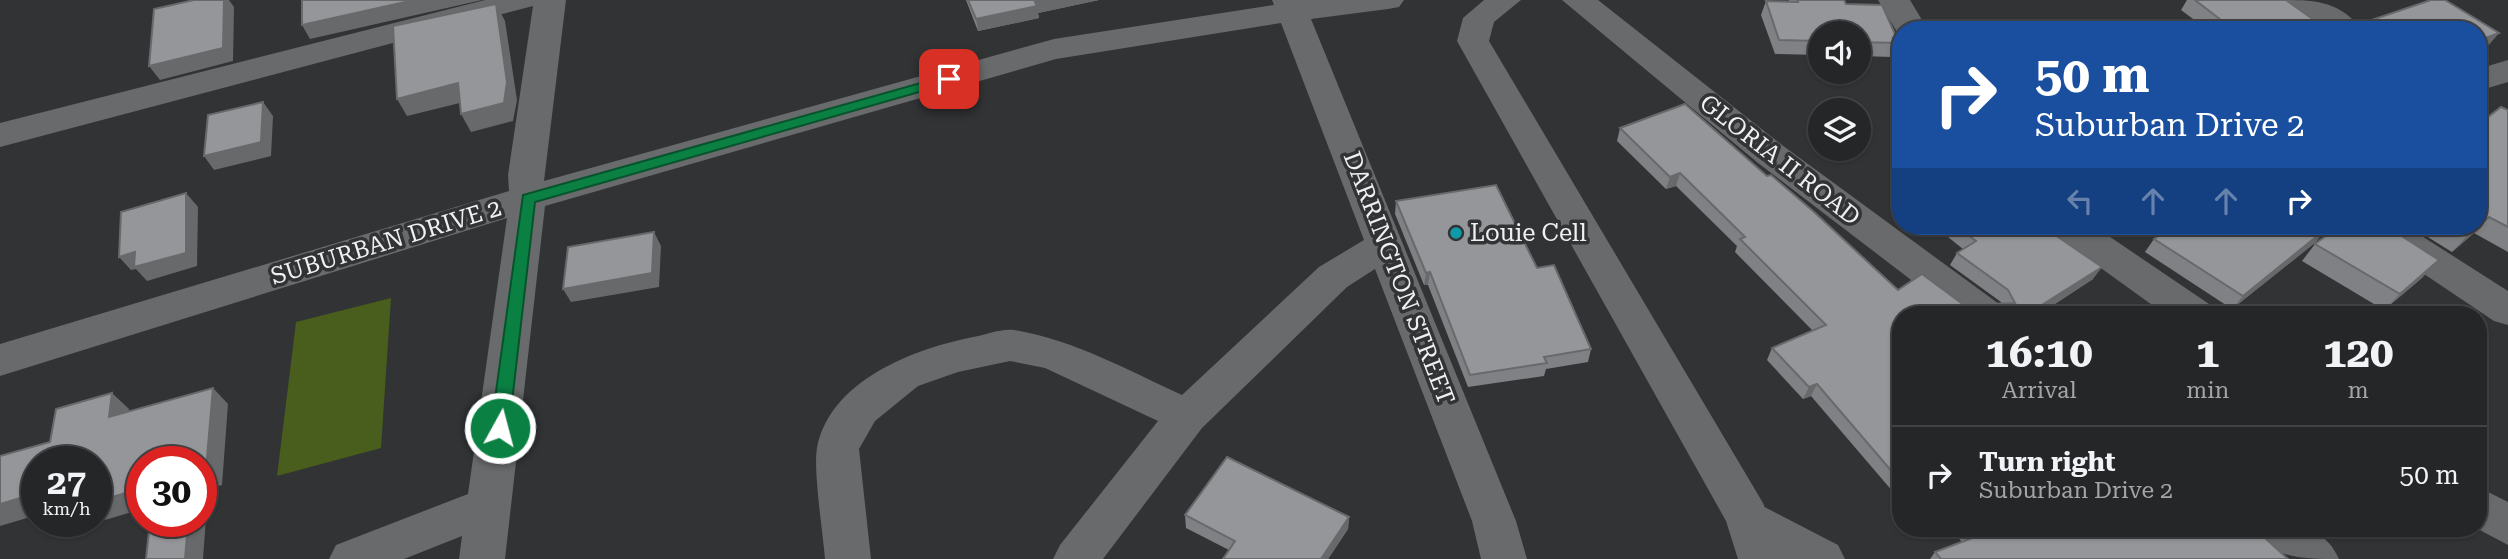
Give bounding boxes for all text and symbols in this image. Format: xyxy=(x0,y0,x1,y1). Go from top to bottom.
map controls xyxy=(1808,21,1871,161)
button: sound xyxy=(1808,21,1871,84)
text: 50 m xyxy=(2035,47,2150,104)
pin xyxy=(919,49,979,109)
icon: right xyxy=(1920,49,2011,140)
icon: arrive xyxy=(930,60,968,98)
street label: GLORIA II ROAD xyxy=(1694,89,1866,231)
button: layers xyxy=(1808,98,1871,161)
text: Suburban Drive 2 xyxy=(2035,106,2305,144)
street label: DARRINGTON STREET xyxy=(1338,148,1460,408)
icon: left xyxy=(2061,182,2099,220)
icon: ahead xyxy=(2134,182,2172,220)
icon: ahead xyxy=(2207,182,2245,220)
icon: right xyxy=(2280,182,2318,220)
street label: SUBURBAN DRIVE 2 xyxy=(267,194,505,290)
place label: Louie Cell xyxy=(1470,219,1587,247)
marker: Louie Cell xyxy=(1448,225,1464,241)
text: 16:10 xyxy=(1986,328,2093,377)
text: 1 xyxy=(2196,328,2220,377)
text: 120 xyxy=(2323,328,2393,377)
text: Arrival xyxy=(2002,377,2076,404)
text: min xyxy=(2186,377,2229,404)
text: m xyxy=(2348,377,2369,404)
position arrow xyxy=(463,391,537,465)
speed limit sign: 30 xyxy=(126,446,217,537)
text: Turn right xyxy=(1979,447,2115,477)
icon: right xyxy=(1920,456,1958,494)
text: 50 m xyxy=(2400,460,2459,490)
text: 27 xyxy=(47,462,86,503)
text: Suburban Drive 2 xyxy=(1979,477,2173,504)
text: km/h xyxy=(42,498,91,519)

